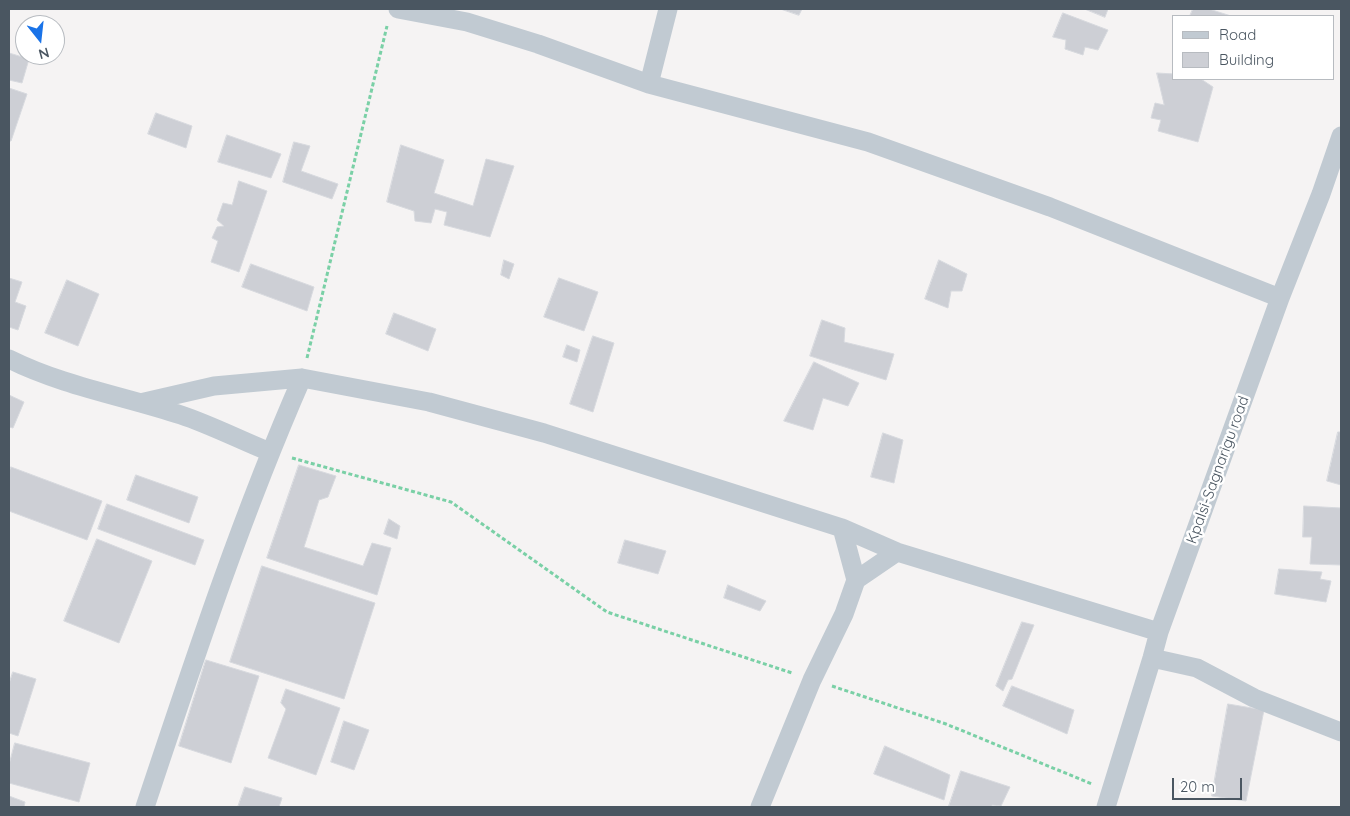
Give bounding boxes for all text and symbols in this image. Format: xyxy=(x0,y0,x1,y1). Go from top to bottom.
north arrow xyxy=(15,15,65,65)
legend xyxy=(1172,15,1335,80)
text: Road xyxy=(1219,25,1256,44)
text: N xyxy=(36,43,51,64)
text: Building xyxy=(1219,50,1274,69)
street label: Kpalsi-Sagnarigu road xyxy=(1183,394,1253,546)
scale bar xyxy=(1175,768,1245,800)
text: 20 m xyxy=(1180,777,1215,796)

